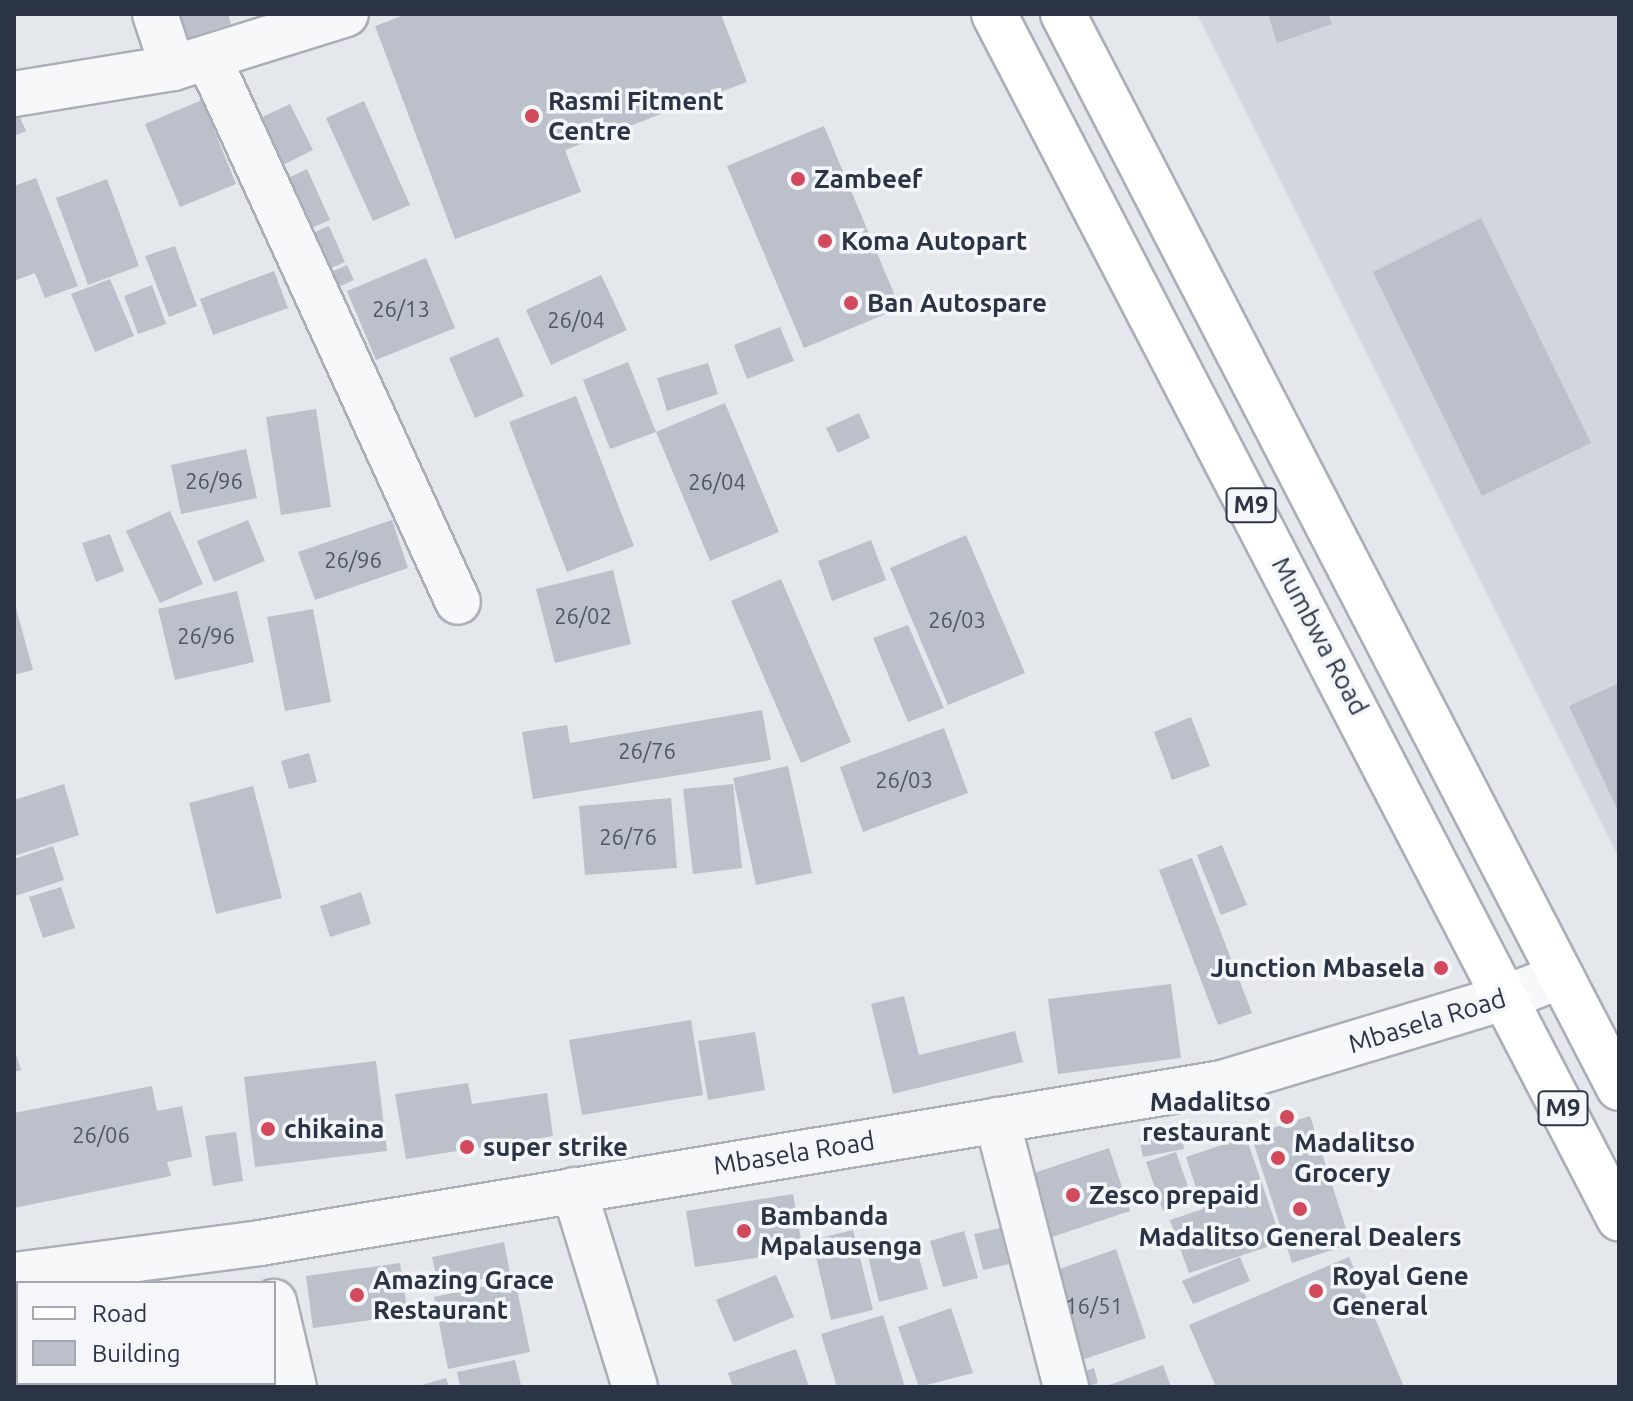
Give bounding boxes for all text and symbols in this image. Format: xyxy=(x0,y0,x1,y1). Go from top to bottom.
place label: Rasmi Fitment Centre xyxy=(548,85,724,146)
marker: Rasmi Fitment Centre xyxy=(523,107,541,125)
place label: Zambeef xyxy=(814,163,923,195)
marker: Zambeef xyxy=(789,170,807,188)
place label: Koma Autopart xyxy=(841,225,1027,257)
marker: Koma Autopart xyxy=(816,232,834,250)
place label: Ban Autospare xyxy=(867,287,1047,319)
marker: Ban Autospare xyxy=(842,294,860,312)
house number: 26/13 xyxy=(372,296,430,322)
house number: 26/04 xyxy=(547,307,605,333)
house number: 26/96 xyxy=(185,468,243,494)
house number: 26/04 xyxy=(688,469,746,495)
road number: M9 xyxy=(1225,485,1277,525)
house number: 26/96 xyxy=(324,547,382,573)
street label: Mumbwa Road xyxy=(1265,552,1375,720)
house number: 26/02 xyxy=(554,603,612,629)
house number: 26/03 xyxy=(928,607,986,633)
house number: 26/96 xyxy=(177,623,235,649)
house number: 26/76 xyxy=(618,738,676,764)
house number: 26/03 xyxy=(875,767,933,793)
house number: 26/76 xyxy=(599,824,657,850)
place label: Junction Mbasela xyxy=(1210,952,1425,984)
marker: Junction Mbasela xyxy=(1432,959,1450,977)
street label: Mbasela Road xyxy=(1345,982,1509,1060)
place label: Madalitso restaurant xyxy=(1142,1086,1271,1148)
road number: M9 xyxy=(1537,1088,1589,1128)
marker: Madalitso restaurant xyxy=(1278,1108,1296,1126)
place label: chikaina xyxy=(284,1113,384,1145)
marker: chikaina xyxy=(259,1120,277,1138)
house number: 26/06 xyxy=(72,1122,130,1148)
street label: Mbasela Road xyxy=(711,1125,877,1181)
place label: Madalitso Grocery xyxy=(1294,1127,1415,1188)
place label: super strike xyxy=(483,1131,628,1163)
marker: super strike xyxy=(458,1138,476,1156)
marker: Madalitso Grocery xyxy=(1269,1149,1287,1167)
place label: Zesco prepaid xyxy=(1089,1179,1259,1211)
marker: Zesco prepaid xyxy=(1064,1186,1082,1204)
place label: Bambanda Mpalausenga xyxy=(760,1200,922,1262)
marker: Madalitso General Dealers xyxy=(1291,1200,1309,1218)
place label: Madalitso General Dealers xyxy=(1138,1221,1462,1253)
marker: Bambanda Mpalausenga xyxy=(735,1222,753,1240)
place label: Royal Gene General xyxy=(1332,1260,1469,1322)
place label: Amazing Grace Restaurant xyxy=(373,1264,554,1326)
legend xyxy=(16,1281,276,1385)
marker: Royal Gene General xyxy=(1307,1282,1325,1300)
marker: Amazing Grace Restaurant xyxy=(348,1286,366,1304)
house number: 16/51 xyxy=(1065,1293,1123,1319)
text: Road xyxy=(92,1300,147,1327)
text: Building xyxy=(92,1340,180,1367)

